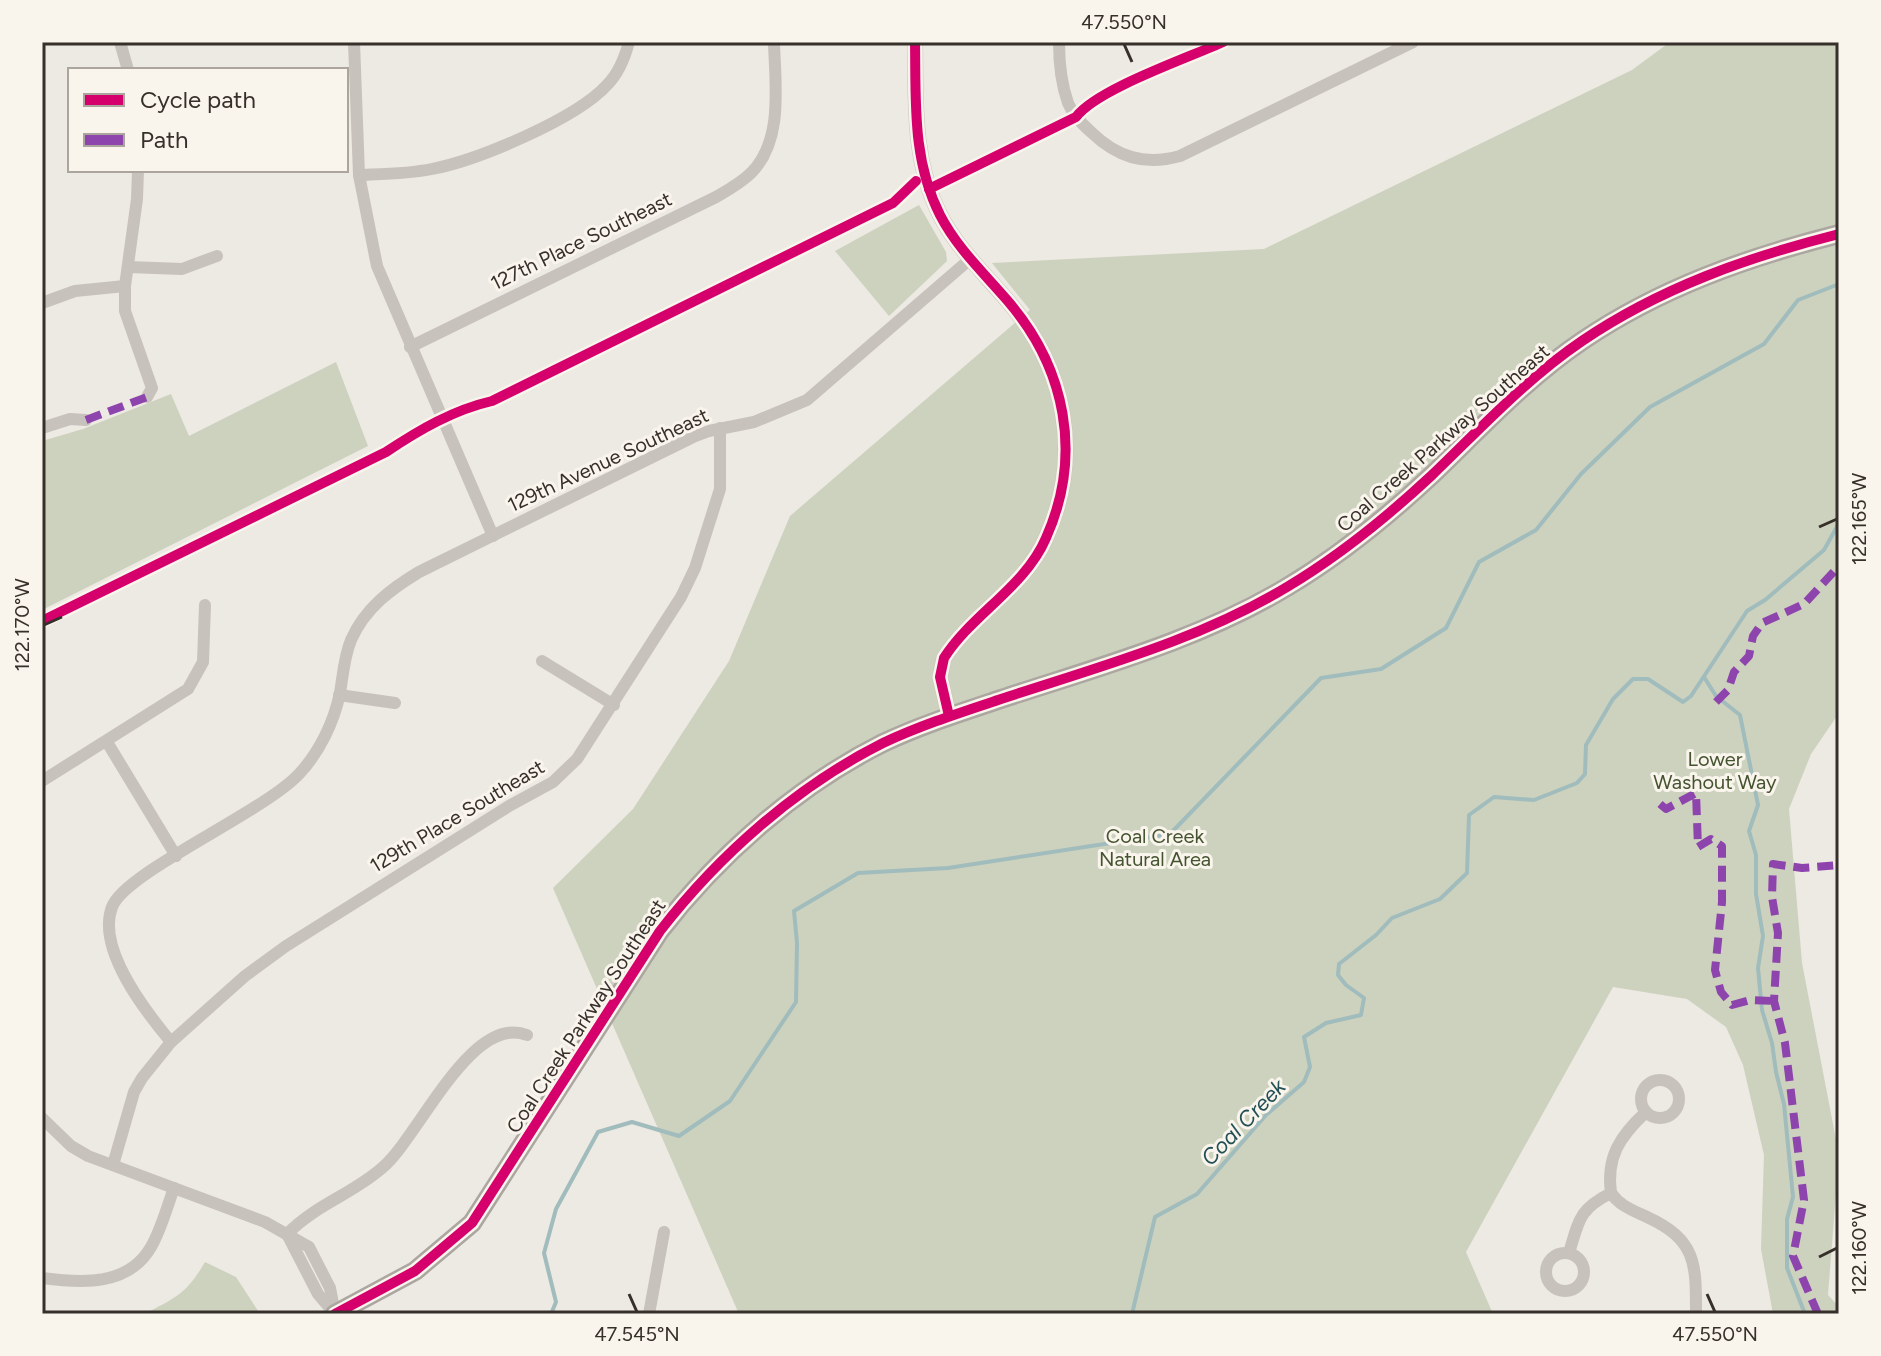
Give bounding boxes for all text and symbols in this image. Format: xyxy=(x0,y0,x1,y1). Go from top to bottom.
text: 47.550°N xyxy=(1081,10,1167,34)
legend xyxy=(68,68,348,172)
text: Cycle path xyxy=(140,85,256,114)
text: Path xyxy=(140,125,188,154)
street label: 127th Place Southeast xyxy=(487,187,675,295)
street label: Coal Creek Parkway Southeast xyxy=(1332,339,1554,537)
street label: 129th Avenue Southeast xyxy=(504,403,712,517)
text: 122.165°W xyxy=(1847,473,1871,565)
text: 122.170°W xyxy=(10,578,34,672)
park label: Lower Washout Way xyxy=(1653,747,1777,794)
street label: 129th Place Southeast xyxy=(366,754,548,878)
park label: Coal Creek Natural Area xyxy=(1099,824,1211,871)
street label: Coal Creek Parkway Southeast xyxy=(501,895,671,1137)
water label: Coal Creek xyxy=(1195,1072,1292,1171)
text: 122.160°W xyxy=(1847,1201,1871,1295)
text: 47.545°N xyxy=(594,1322,680,1346)
text: 47.550°N xyxy=(1672,1322,1758,1346)

